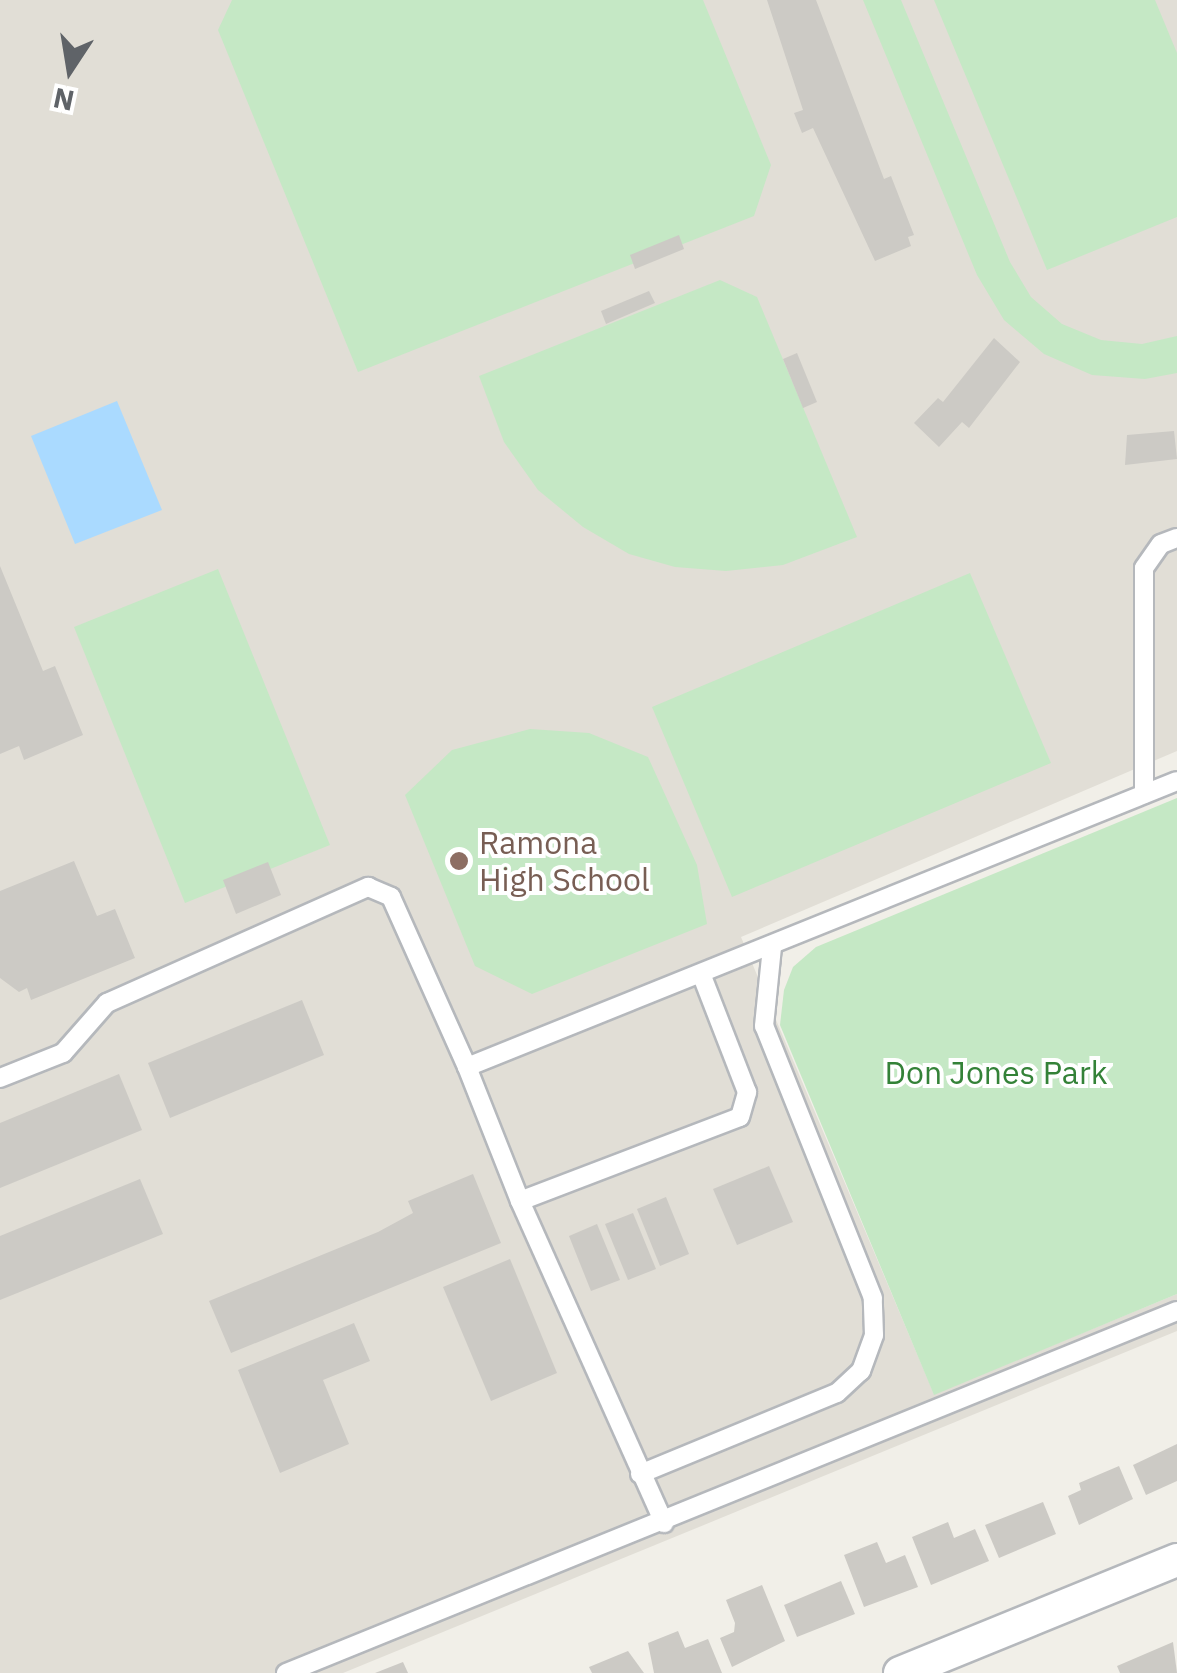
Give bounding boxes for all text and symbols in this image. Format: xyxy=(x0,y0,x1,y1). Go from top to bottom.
north arrow xyxy=(20,20,120,120)
text: N xyxy=(50,80,77,120)
place label: Ramona High School xyxy=(479,824,650,899)
marker: Ramona High School xyxy=(448,850,470,872)
park label: Don Jones Park xyxy=(884,1053,1108,1091)

